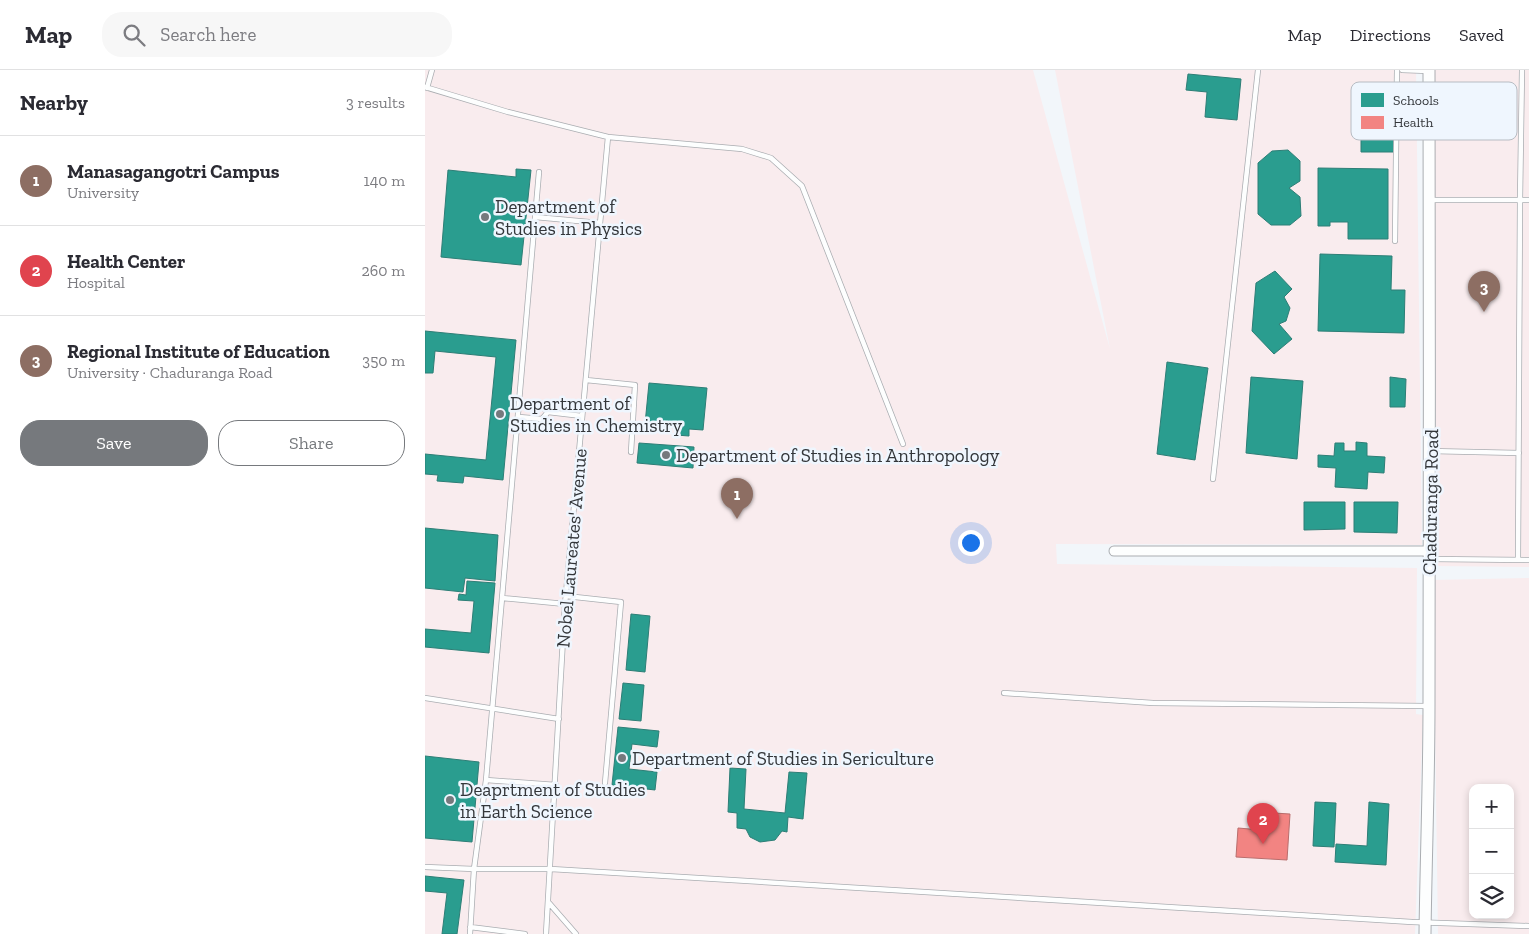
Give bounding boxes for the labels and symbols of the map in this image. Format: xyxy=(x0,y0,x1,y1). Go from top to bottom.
legend xyxy=(1351,82,1517,140)
text: Schools xyxy=(1393,92,1439,109)
text: Health xyxy=(1393,114,1434,131)
place label: Department of Studies in Physics xyxy=(495,195,642,240)
marker: Department of Studies in Physics xyxy=(479,211,491,223)
pin: 3 xyxy=(1468,271,1500,312)
place label: Department of Studies in Chemistry xyxy=(510,392,683,437)
marker: Department of Studies in Chemistry xyxy=(494,408,506,420)
street label: Chaduranga Road xyxy=(1418,428,1443,575)
place label: Department of Studies in Anthropology xyxy=(676,444,1000,467)
street label: Nobel Laureates' Avenue xyxy=(551,447,592,649)
marker: Department of Studies in Anthropology xyxy=(660,449,672,461)
pin: 1 xyxy=(721,478,753,519)
your location xyxy=(958,530,984,556)
place label: Department of Studies in Sericulture xyxy=(632,747,934,770)
marker: Department of Studies in Sericulture xyxy=(616,752,628,764)
place label: Deaprtment of Studies in Earth Science xyxy=(460,778,646,823)
marker: Deaprtment of Studies in Earth Science xyxy=(444,794,456,806)
pin: 2 xyxy=(1247,803,1279,844)

